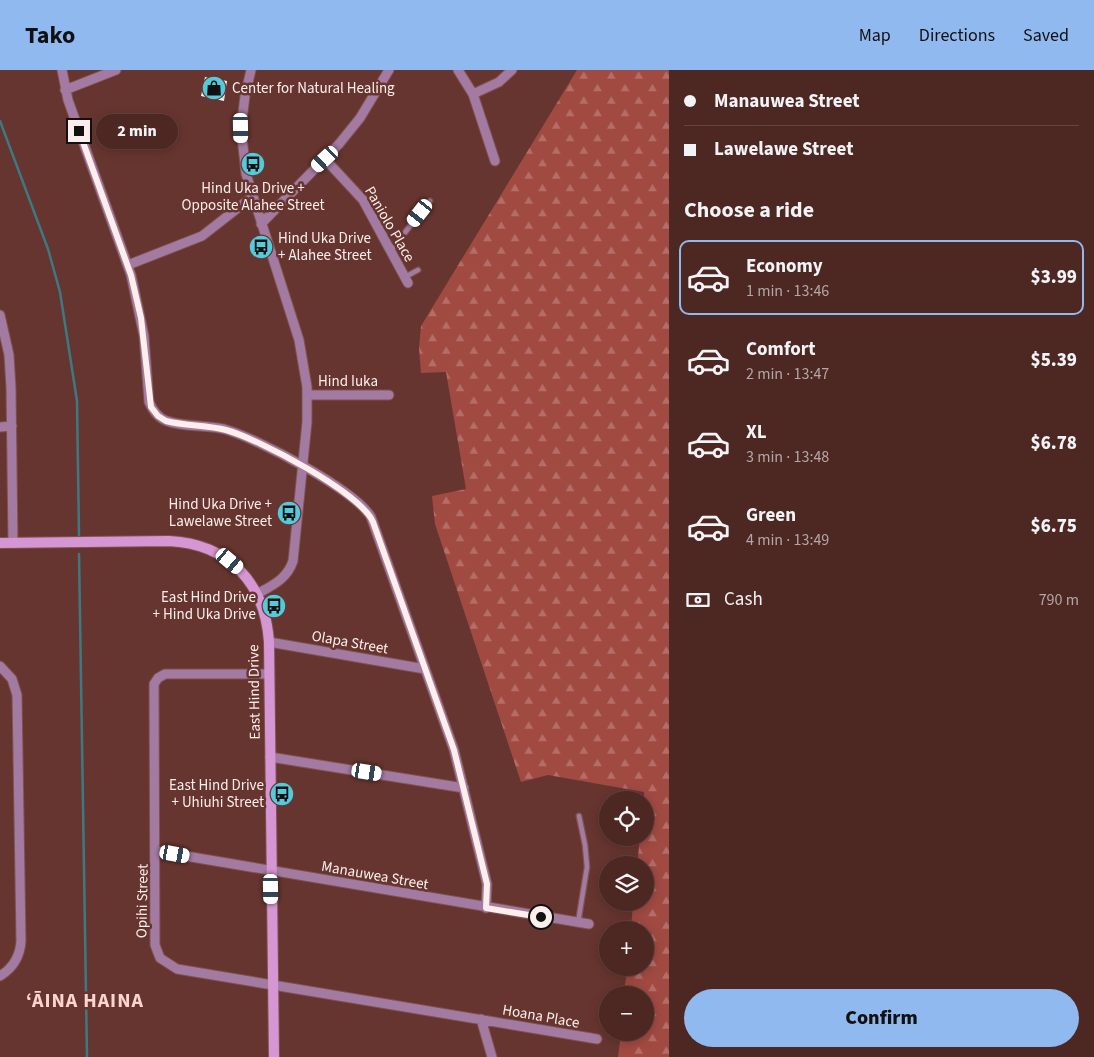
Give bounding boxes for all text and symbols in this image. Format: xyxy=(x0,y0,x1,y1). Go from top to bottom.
text: Tako xyxy=(25,18,75,53)
text: Map xyxy=(859,23,891,48)
text: Directions xyxy=(919,23,995,48)
text: Saved xyxy=(1023,23,1069,48)
shop icon: Center for Natural Healing xyxy=(201,75,227,101)
place label: Center for Natural Healing xyxy=(232,78,395,99)
text: Manauwea Street xyxy=(714,88,860,115)
car xyxy=(233,113,248,143)
callout: 2 min xyxy=(96,114,179,148)
route end xyxy=(68,120,90,142)
text: 2 min xyxy=(117,120,157,142)
text: Lawelawe Street xyxy=(714,136,853,163)
car xyxy=(308,143,341,175)
bus stop icon: Hind Uka Drive + Opposite Alahee Street xyxy=(240,151,266,177)
place label: Hind Uka Drive + Opposite Alahee Street xyxy=(181,178,325,216)
street label: Paniolo Place xyxy=(359,183,420,266)
text: Choose a ride xyxy=(684,194,814,226)
car xyxy=(404,197,435,229)
place label: Hind Uka Drive + Alahee Street xyxy=(278,228,372,266)
bus stop icon: Hind Uka Drive + Alahee Street xyxy=(248,234,274,260)
text: Economy xyxy=(746,253,823,280)
icon: car xyxy=(686,255,731,300)
text: $3.99 xyxy=(1031,264,1077,291)
text: 1 min · 13:46 xyxy=(746,280,829,302)
text: Comfort xyxy=(746,336,816,363)
icon: car xyxy=(686,338,731,383)
text: $5.39 xyxy=(1031,347,1077,374)
text: 2 min · 13:47 xyxy=(746,363,829,385)
street label: Hind Iuka xyxy=(318,371,378,392)
text: XL xyxy=(746,419,767,446)
icon: car xyxy=(686,421,731,466)
text: $6.78 xyxy=(1031,430,1077,457)
text: 3 min · 13:48 xyxy=(746,446,829,468)
place label: Hind Uka Drive + Lawelawe Street xyxy=(169,494,272,532)
bus stop icon: Hind Uka Drive + Lawelawe Street xyxy=(276,500,302,526)
text: Green xyxy=(746,502,796,529)
icon: car xyxy=(686,504,731,549)
text: $6.75 xyxy=(1031,513,1077,540)
text: 4 min · 13:49 xyxy=(746,529,829,551)
car xyxy=(213,546,246,576)
icon: cash xyxy=(684,586,712,614)
text: Cash xyxy=(724,586,763,613)
place label: East Hind Drive + Hind Uka Drive xyxy=(153,587,256,625)
text: 790 m xyxy=(1039,589,1079,611)
bus stop icon: East Hind Drive + Hind Uka Drive xyxy=(261,593,287,619)
street label: Olapa Street xyxy=(310,625,390,660)
street label: East Hind Drive xyxy=(243,644,266,740)
car xyxy=(351,762,382,782)
place label: East Hind Drive + Uhiuhi Street xyxy=(169,775,264,813)
bus stop icon: East Hind Drive + Uhiuhi Street xyxy=(269,781,295,807)
map controls xyxy=(599,791,654,1041)
button: locate xyxy=(599,791,654,846)
car xyxy=(158,844,191,864)
street label: Manauwea Street xyxy=(320,856,430,895)
button: layers xyxy=(599,856,654,911)
street label: Opihi Street xyxy=(131,864,154,938)
car xyxy=(263,874,278,904)
route start xyxy=(530,906,552,928)
button: + xyxy=(599,921,654,976)
button: − xyxy=(599,986,654,1041)
district label: ‘ĀINA HAINA xyxy=(26,987,144,1015)
button: Confirm xyxy=(684,989,1079,1047)
street label: Hoana Place xyxy=(501,999,581,1034)

